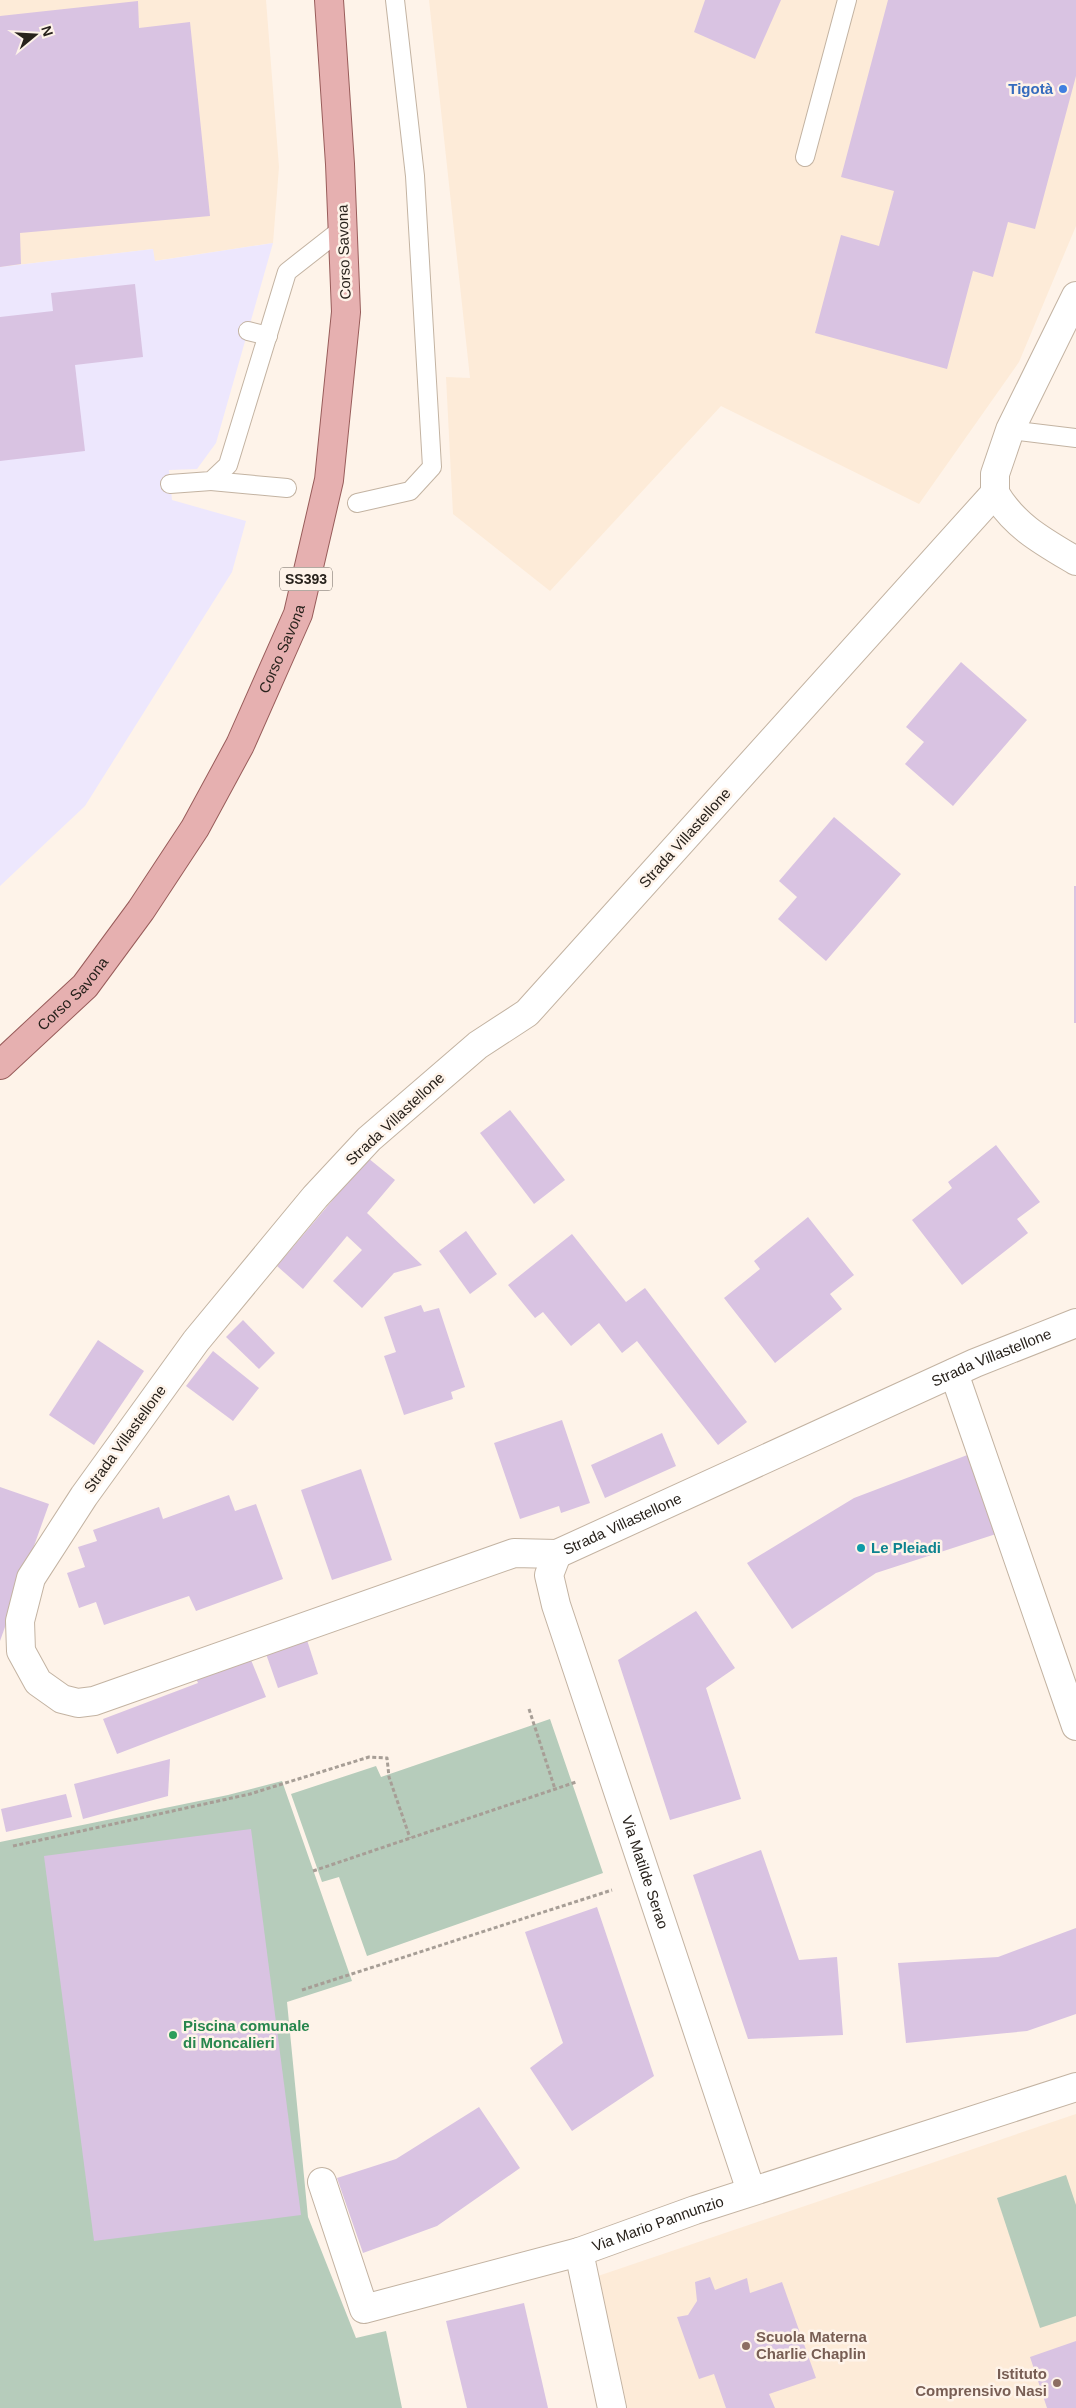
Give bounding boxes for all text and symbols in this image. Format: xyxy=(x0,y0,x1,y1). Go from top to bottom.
north arrow xyxy=(10,10,60,60)
text: N xyxy=(38,24,57,38)
place label: Tigotà xyxy=(1008,80,1054,97)
marker: Tigotà xyxy=(1057,83,1069,95)
street label: Corso Savona xyxy=(333,204,354,300)
road number: SS393 xyxy=(280,568,332,590)
street label: Corso Savona xyxy=(255,602,308,696)
street label: Strada Villastellone xyxy=(635,784,734,891)
street label: Corso Savona xyxy=(34,953,112,1034)
street label: Strada Villastellone xyxy=(342,1069,447,1169)
street label: Strada Villastellone xyxy=(929,1325,1054,1390)
street label: Strada Villastellone xyxy=(80,1382,169,1496)
street label: Strada Villastellone xyxy=(560,1489,684,1558)
place label: Le Pleiadi xyxy=(871,1539,941,1556)
marker: Le Pleiadi xyxy=(855,1542,867,1554)
street label: Via Matilde Serao xyxy=(619,1813,672,1931)
place label: Piscina comunale di Moncalieri xyxy=(183,2017,310,2051)
marker: Piscina comunale di Moncalieri xyxy=(167,2029,179,2041)
street label: Via Mario Pannunzio xyxy=(590,2192,726,2255)
place label: Scuola Materna Charlie Chaplin xyxy=(756,2328,868,2362)
marker: Scuola Materna Charlie Chaplin xyxy=(740,2340,752,2352)
place label: Istituto Comprensivo Nasi xyxy=(915,2365,1047,2399)
marker: Istituto Comprensivo Nasi xyxy=(1051,2377,1063,2389)

